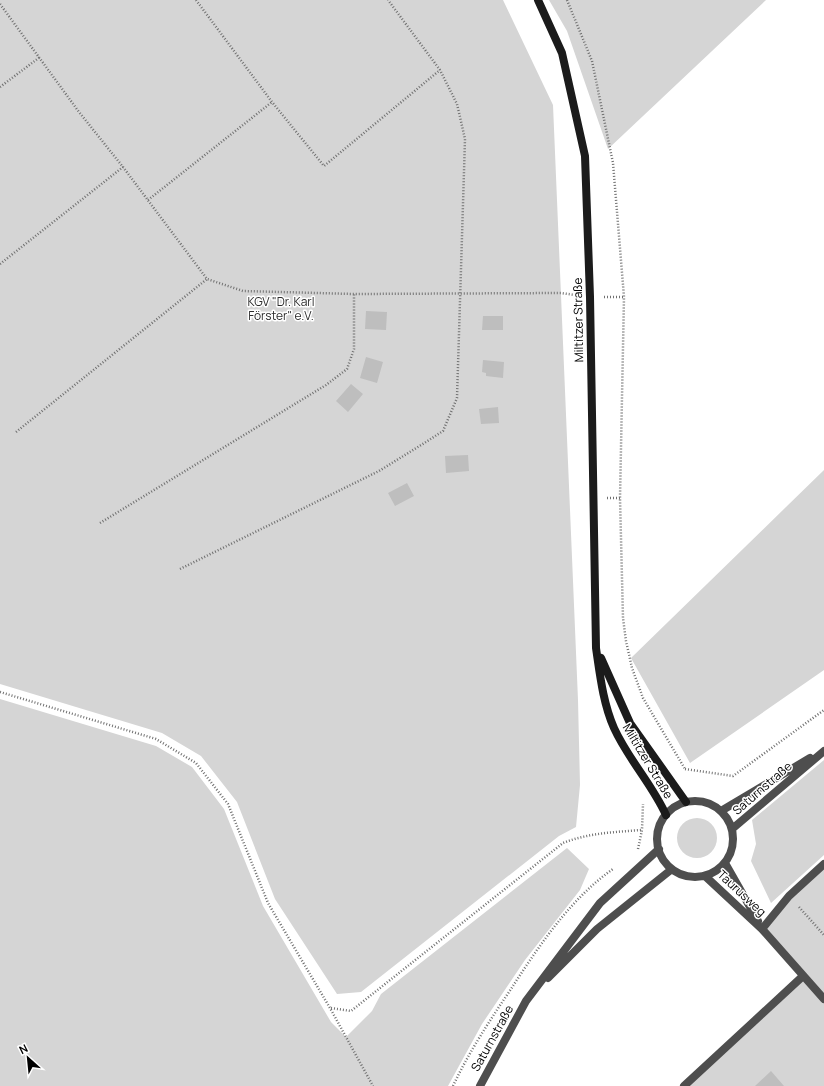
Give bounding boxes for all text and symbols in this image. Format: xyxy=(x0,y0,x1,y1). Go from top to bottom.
street label: Miltitzer Straße xyxy=(569,277,587,363)
park label: KGV "Dr. Karl Förster" e.V. xyxy=(248,293,314,324)
street label: Miltitzer Straße xyxy=(619,720,677,802)
street label: Saturnstraße xyxy=(729,757,795,819)
street label: Taurusweg xyxy=(714,866,770,920)
street label: Saturnstraße xyxy=(467,1002,517,1074)
north arrow xyxy=(8,1038,48,1078)
text: N xyxy=(16,1040,30,1057)

